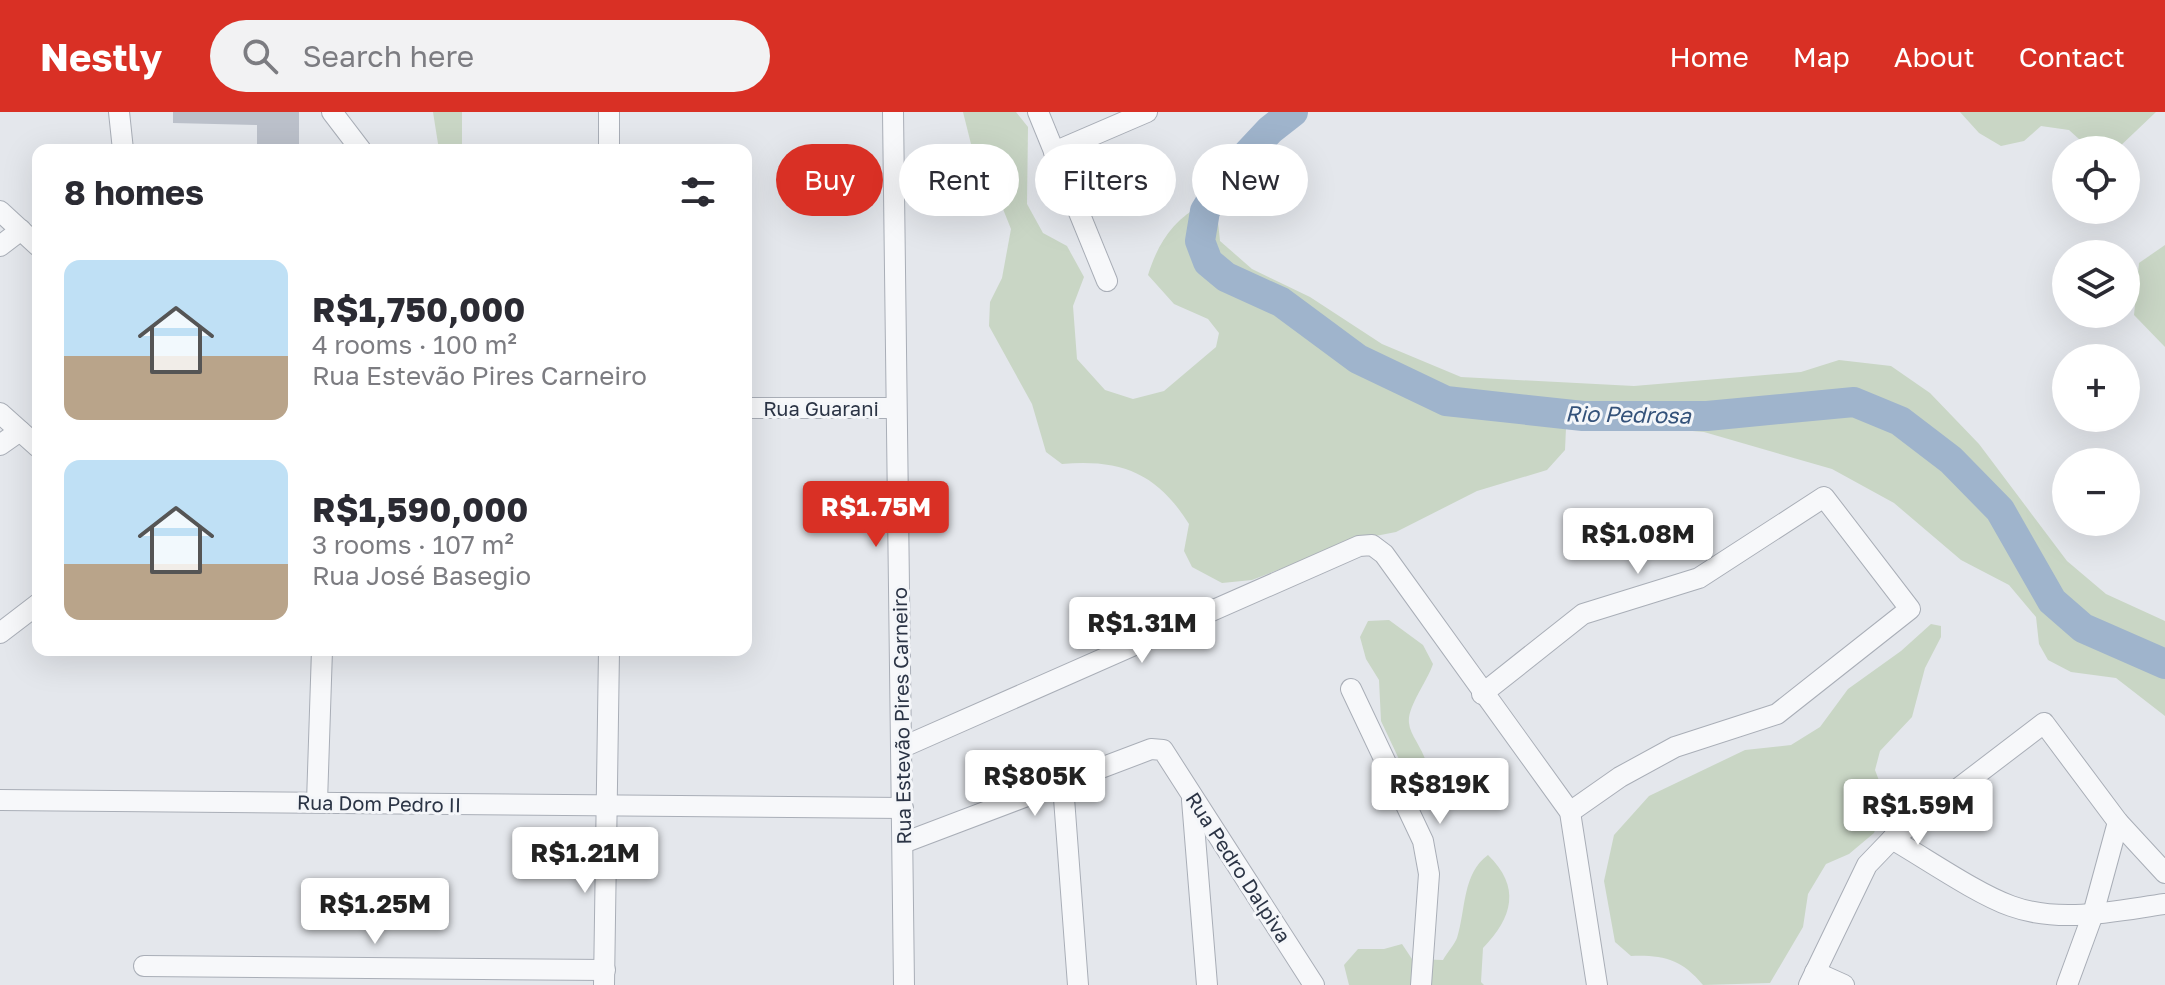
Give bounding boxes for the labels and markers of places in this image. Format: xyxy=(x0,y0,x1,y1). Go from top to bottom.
pin: R$1.75M xyxy=(802,481,950,549)
pin: R$1.08M xyxy=(1564,508,1712,576)
pin: R$1.31M xyxy=(1068,597,1216,665)
pin: R$805K xyxy=(970,750,1100,818)
pin: R$819K xyxy=(1375,758,1505,826)
pin: R$1.59M xyxy=(1844,779,1992,847)
pin: R$1.21M xyxy=(511,827,659,895)
pin: R$1.25M xyxy=(301,878,449,946)

